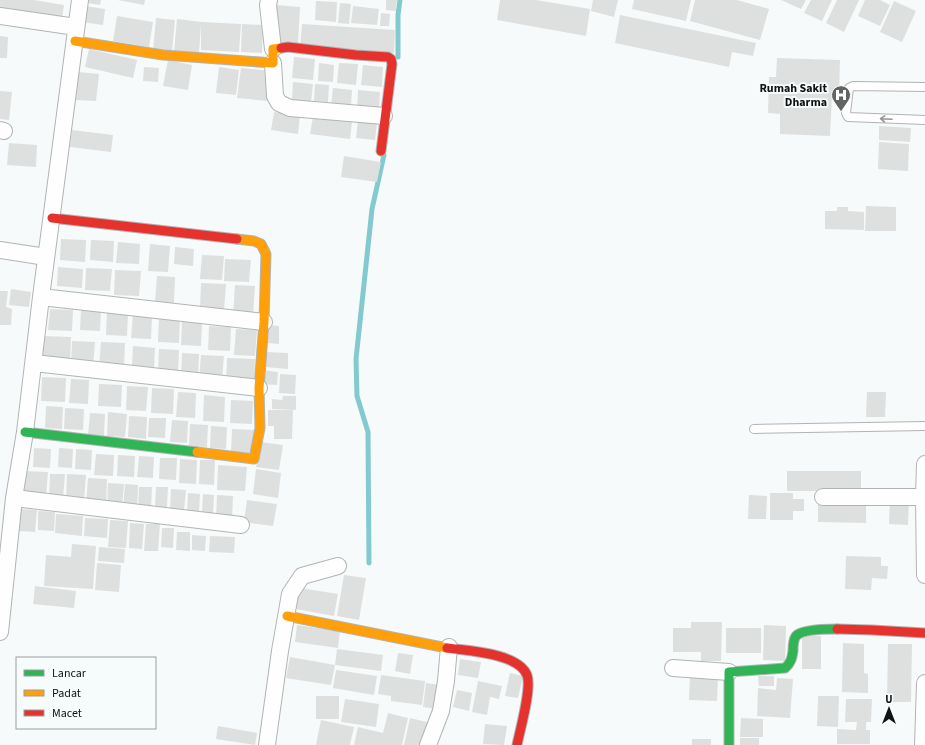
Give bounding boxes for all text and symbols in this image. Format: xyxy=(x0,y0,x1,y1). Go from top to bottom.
place label: Rumah Sakit Dharma xyxy=(759,80,827,111)
hospital icon: Rumah Sakit Dharma xyxy=(830,84,852,112)
one-way arrow xyxy=(880,115,893,122)
legend xyxy=(16,657,156,729)
text: Lancar xyxy=(52,665,87,682)
text: Padat xyxy=(52,685,81,702)
north arrow xyxy=(869,689,909,729)
text: U xyxy=(885,692,893,707)
text: Macet xyxy=(52,705,82,722)

